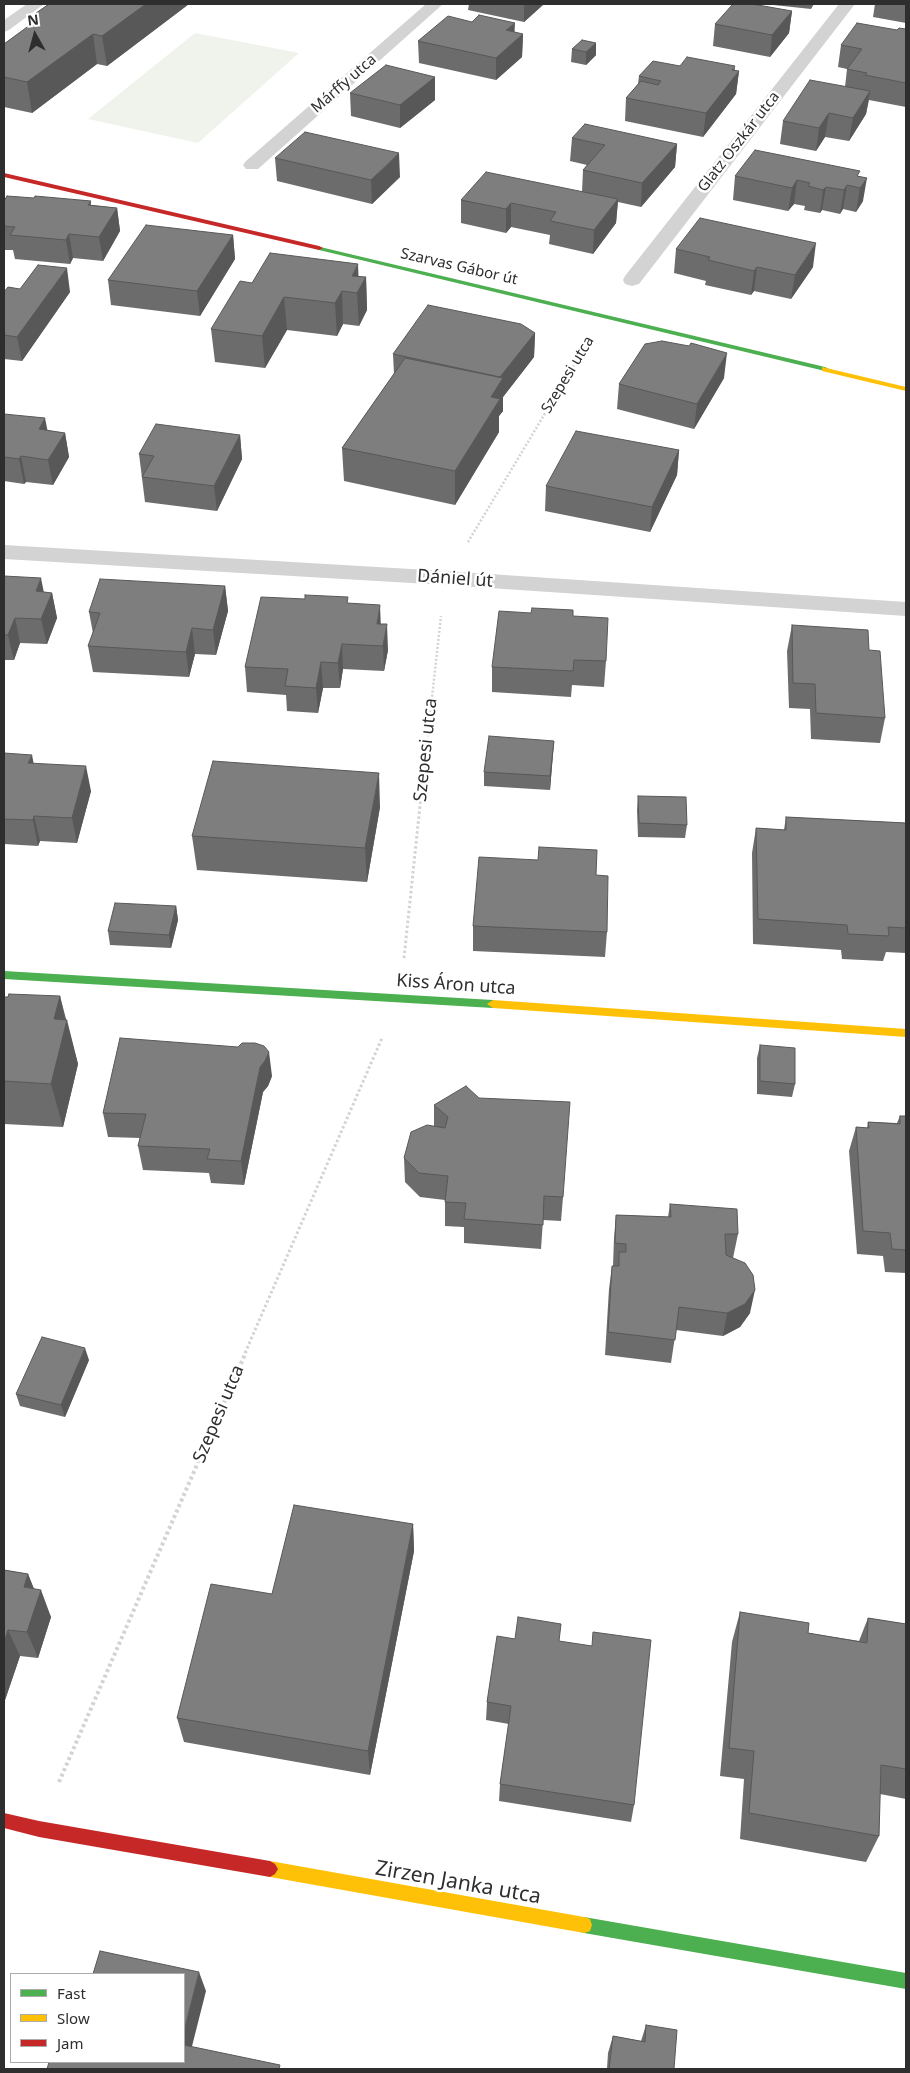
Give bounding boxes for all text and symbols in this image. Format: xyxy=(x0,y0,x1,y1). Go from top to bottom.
text: N xyxy=(26,9,40,30)
north arrow xyxy=(10,10,60,60)
street label: Márffy utca xyxy=(308,51,380,117)
street label: Glatz Oszkár utca xyxy=(694,88,784,196)
street label: Szarvas Gábor út xyxy=(399,245,519,289)
street label: Szepesi utca xyxy=(538,333,598,417)
street label: Dániel út xyxy=(416,566,494,592)
street label: Szepesi utca xyxy=(410,697,442,803)
street label: Kiss Áron utca xyxy=(396,970,516,1000)
street label: Szepesi utca xyxy=(189,1362,249,1466)
street label: Zirzen Janka utca xyxy=(373,1856,543,1910)
legend xyxy=(10,1973,185,2063)
text: Fast xyxy=(57,1983,86,2003)
text: Slow xyxy=(57,2008,90,2028)
text: Jam xyxy=(57,2033,84,2053)

